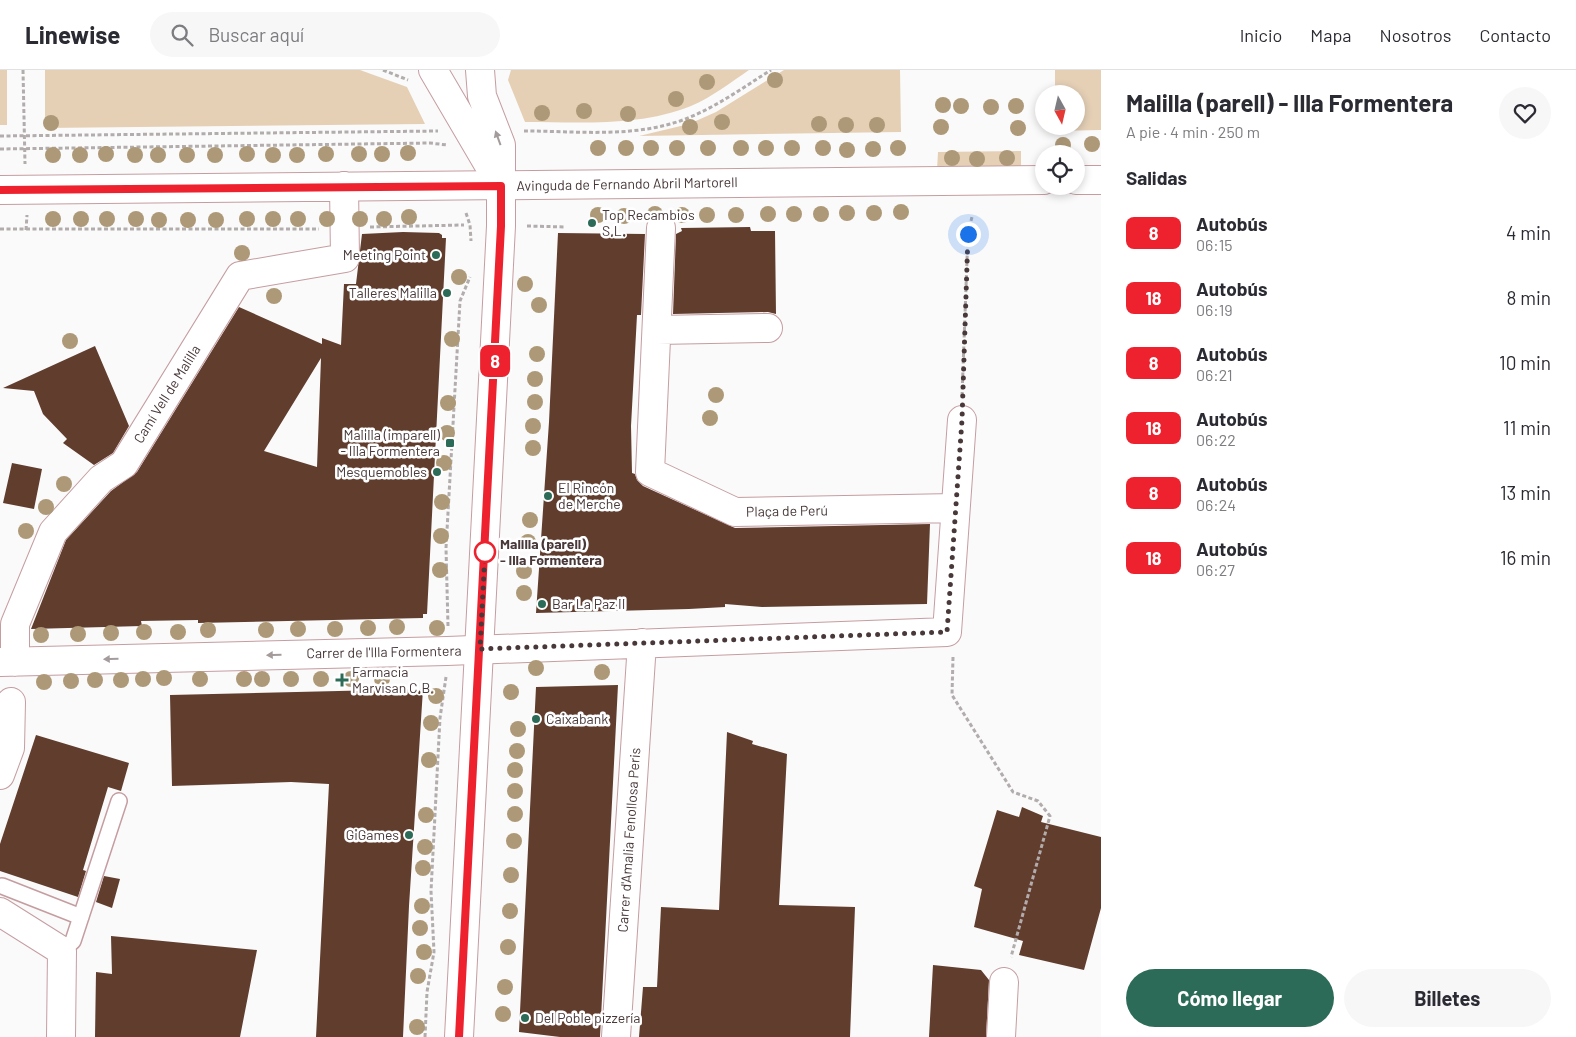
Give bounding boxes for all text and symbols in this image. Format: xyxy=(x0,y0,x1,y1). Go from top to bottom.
search box xyxy=(150,12,500,57)
text: Linewise xyxy=(25,20,120,49)
icon: search xyxy=(168,21,196,49)
text: Buscar aquí xyxy=(208,23,304,46)
text: Inicio xyxy=(1240,24,1282,46)
text: Mapa xyxy=(1310,24,1352,46)
text: Nosotros xyxy=(1380,24,1451,46)
text: Contacto xyxy=(1479,24,1551,46)
north arrow xyxy=(1035,85,1085,135)
map controls xyxy=(1035,85,1085,195)
button: heart xyxy=(1499,87,1551,139)
text: Malilla (parell) - Illa Formentera xyxy=(1126,88,1453,117)
text: A pie · 4 min · 250 m xyxy=(1126,122,1260,141)
one-way arrow xyxy=(494,130,502,145)
button: locate xyxy=(1035,145,1085,195)
text: Salidas xyxy=(1126,166,1187,189)
street label: Avinguda de Fernando Abril Martorell xyxy=(516,173,738,194)
place label: Top Recambios S.L. xyxy=(602,206,695,239)
text: Autobús xyxy=(1196,212,1267,235)
marker: Top Recambios S.L. xyxy=(586,217,598,229)
text: 4 min xyxy=(1506,221,1551,244)
your location xyxy=(956,222,981,247)
text: 8 xyxy=(1149,222,1158,244)
text: 06:15 xyxy=(1196,235,1233,254)
place label: Meeting Point xyxy=(343,246,426,263)
marker: Meeting Point xyxy=(430,249,442,261)
text: Autobús xyxy=(1196,277,1267,300)
place label: Talleres Malilla xyxy=(349,284,437,301)
text: 8 min xyxy=(1507,286,1551,309)
marker: Talleres Malilla xyxy=(441,287,453,299)
text: 18 xyxy=(1145,287,1162,309)
text: 06:19 xyxy=(1196,300,1233,319)
street label: Camí Vell de Malilla xyxy=(130,341,204,446)
text: Autobús xyxy=(1196,342,1267,365)
line badge: 8 xyxy=(479,345,511,377)
text: 8 xyxy=(490,350,500,372)
text: 10 min xyxy=(1499,351,1551,374)
text: 8 xyxy=(1149,352,1158,374)
text: 06:21 xyxy=(1196,365,1233,384)
text: Autobús xyxy=(1196,407,1267,430)
text: 11 min xyxy=(1503,416,1551,439)
text: 18 xyxy=(1145,417,1162,439)
place label: Malilla (imparell) - Illa Formentera xyxy=(340,426,440,459)
text: 06:22 xyxy=(1196,430,1236,449)
marker: Malilla (imparell) - Illa Formentera xyxy=(444,437,456,449)
place label: Mesquemobles xyxy=(336,463,427,480)
marker: Mesquemobles xyxy=(431,466,443,478)
text: Autobús xyxy=(1196,472,1267,495)
place label: El Rincón de Merche xyxy=(558,479,621,512)
text: 13 min xyxy=(1500,481,1551,504)
text: 8 xyxy=(1149,482,1158,504)
marker: El Rincón de Merche xyxy=(542,490,554,502)
text: 06:24 xyxy=(1196,495,1236,514)
street label: Plaça de Perú xyxy=(746,501,828,520)
place label: Malilla (parell) - Illa Formentera xyxy=(500,535,602,568)
text: Autobús xyxy=(1196,537,1267,560)
marker: Malilla (parell) - Illa Formentera xyxy=(474,541,496,563)
text: 16 min xyxy=(1500,546,1551,569)
text: 18 xyxy=(1145,547,1162,569)
text: 06:27 xyxy=(1196,560,1235,579)
place label: Bar La Paz II xyxy=(552,595,625,612)
marker: Bar La Paz II xyxy=(536,598,548,610)
street label: Carrer de l'Illa Formentera xyxy=(306,642,462,661)
one-way arrow xyxy=(266,651,282,659)
one-way arrow xyxy=(103,655,119,663)
place label: Farmacia Marvisan C.B. xyxy=(352,663,434,696)
marker: Farmacia Marvisan C.B. xyxy=(336,674,348,686)
place label: Caixabank xyxy=(546,710,608,727)
marker: Caixabank xyxy=(530,713,542,725)
street label: Carrer d'Amalia Fenollosa Peris xyxy=(614,747,643,933)
place label: GiGames xyxy=(346,826,399,843)
marker: GiGames xyxy=(403,829,415,841)
button: Cómo llegar xyxy=(1126,969,1334,1027)
button: Billetes xyxy=(1344,969,1551,1027)
place label: Del Poble pizzería xyxy=(535,1009,640,1026)
marker: Del Poble pizzería xyxy=(519,1012,531,1024)

